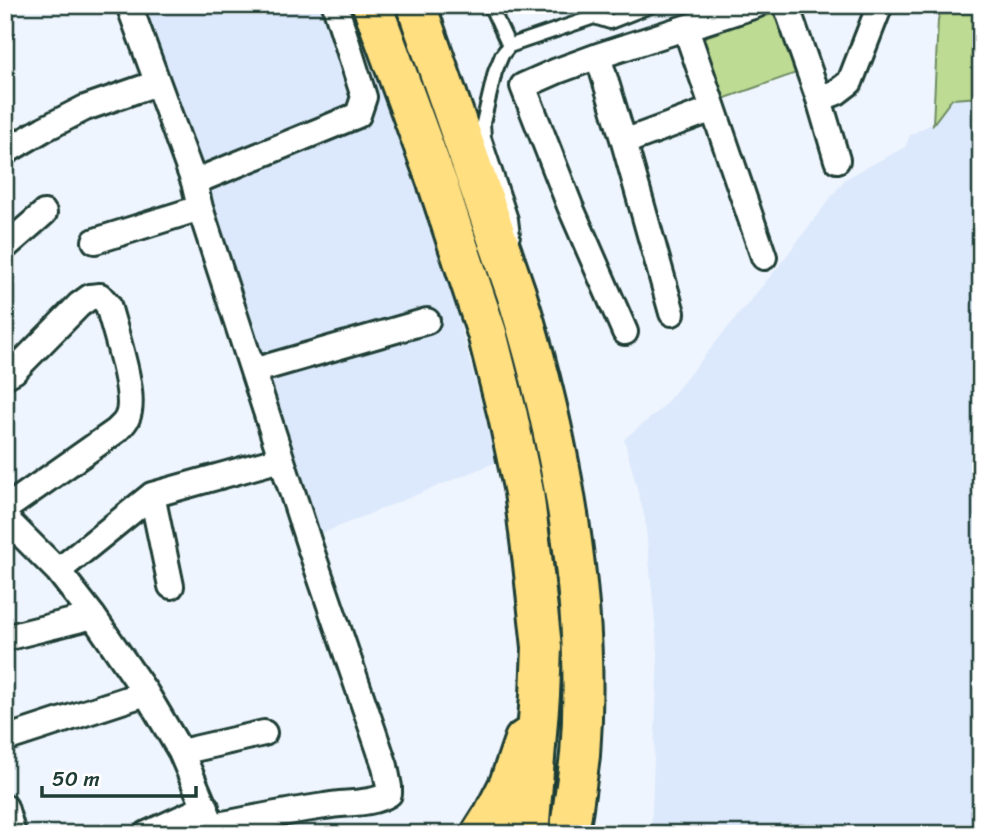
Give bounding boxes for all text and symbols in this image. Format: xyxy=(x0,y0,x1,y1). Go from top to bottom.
scale bar xyxy=(42,755,196,799)
text: 50 m xyxy=(52,760,100,798)

